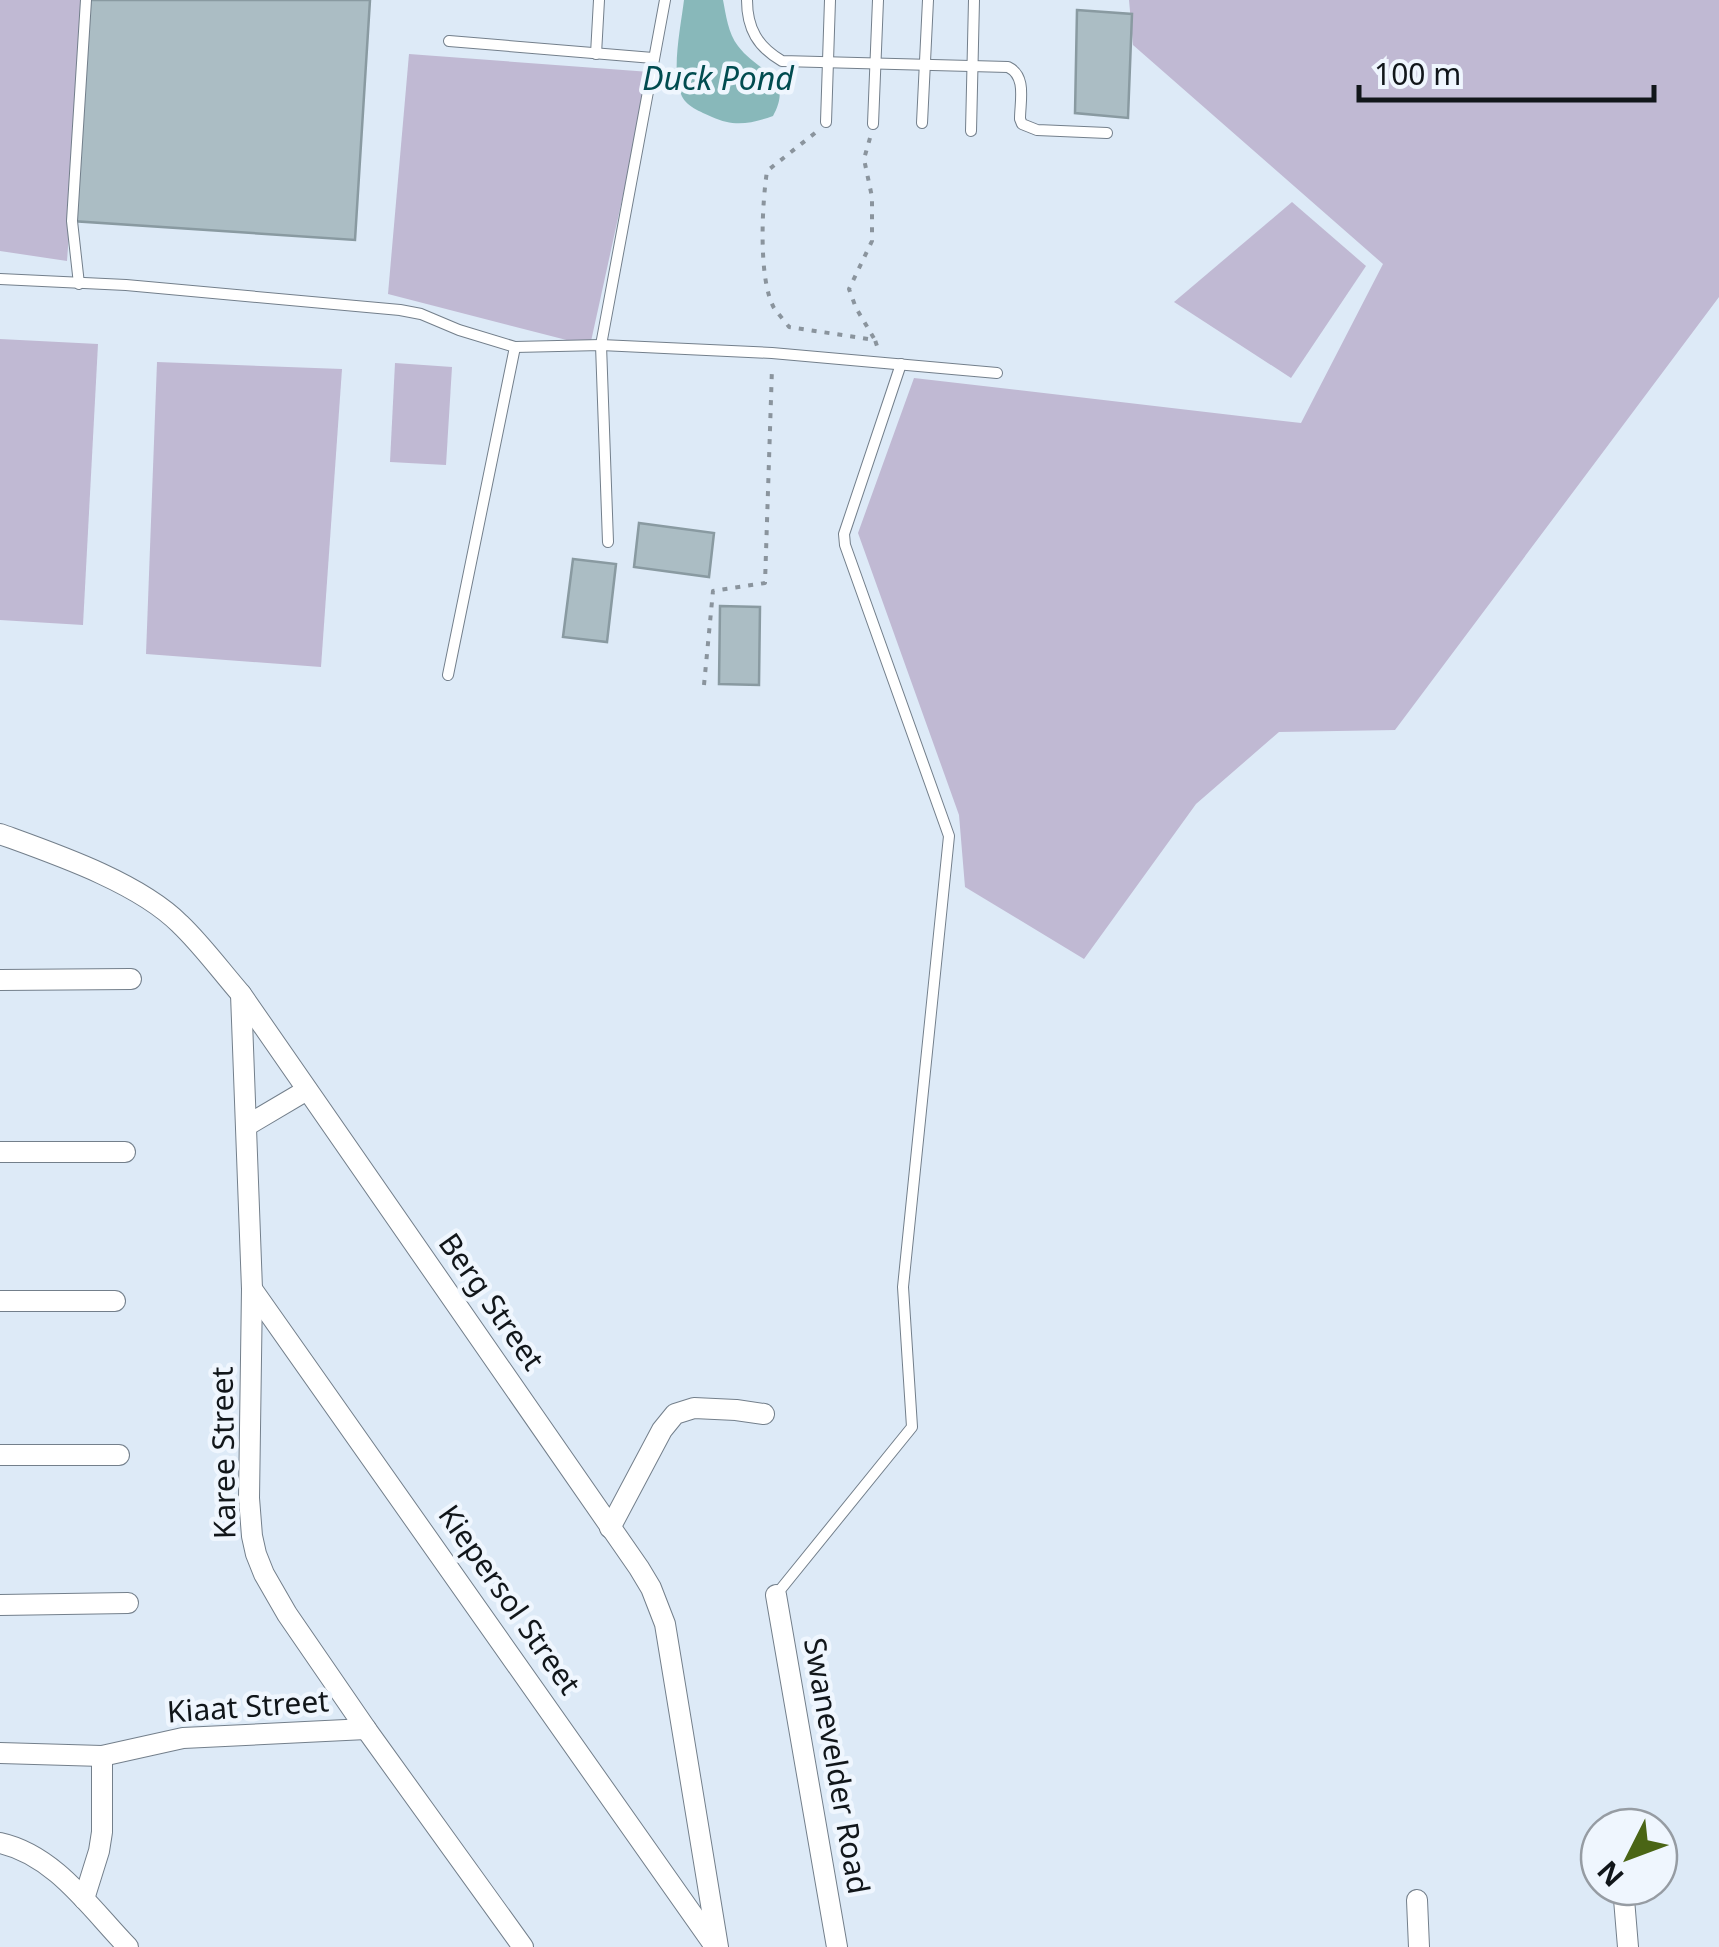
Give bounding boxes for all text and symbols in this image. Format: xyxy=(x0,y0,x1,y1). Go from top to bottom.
scale bar xyxy=(1359,40,1654,102)
text: 100 m xyxy=(1374,53,1461,94)
water label: Duck Pond xyxy=(642,56,795,99)
street label: Berg Street xyxy=(430,1224,555,1378)
street label: Karee Street xyxy=(200,1366,245,1540)
street label: Kiepersol Street xyxy=(430,1496,591,1702)
street label: Swanevelder Road xyxy=(795,1635,880,1897)
street label: Kiaat Street xyxy=(165,1679,330,1732)
north arrow xyxy=(1579,1807,1679,1907)
text: N xyxy=(1588,1853,1631,1896)

